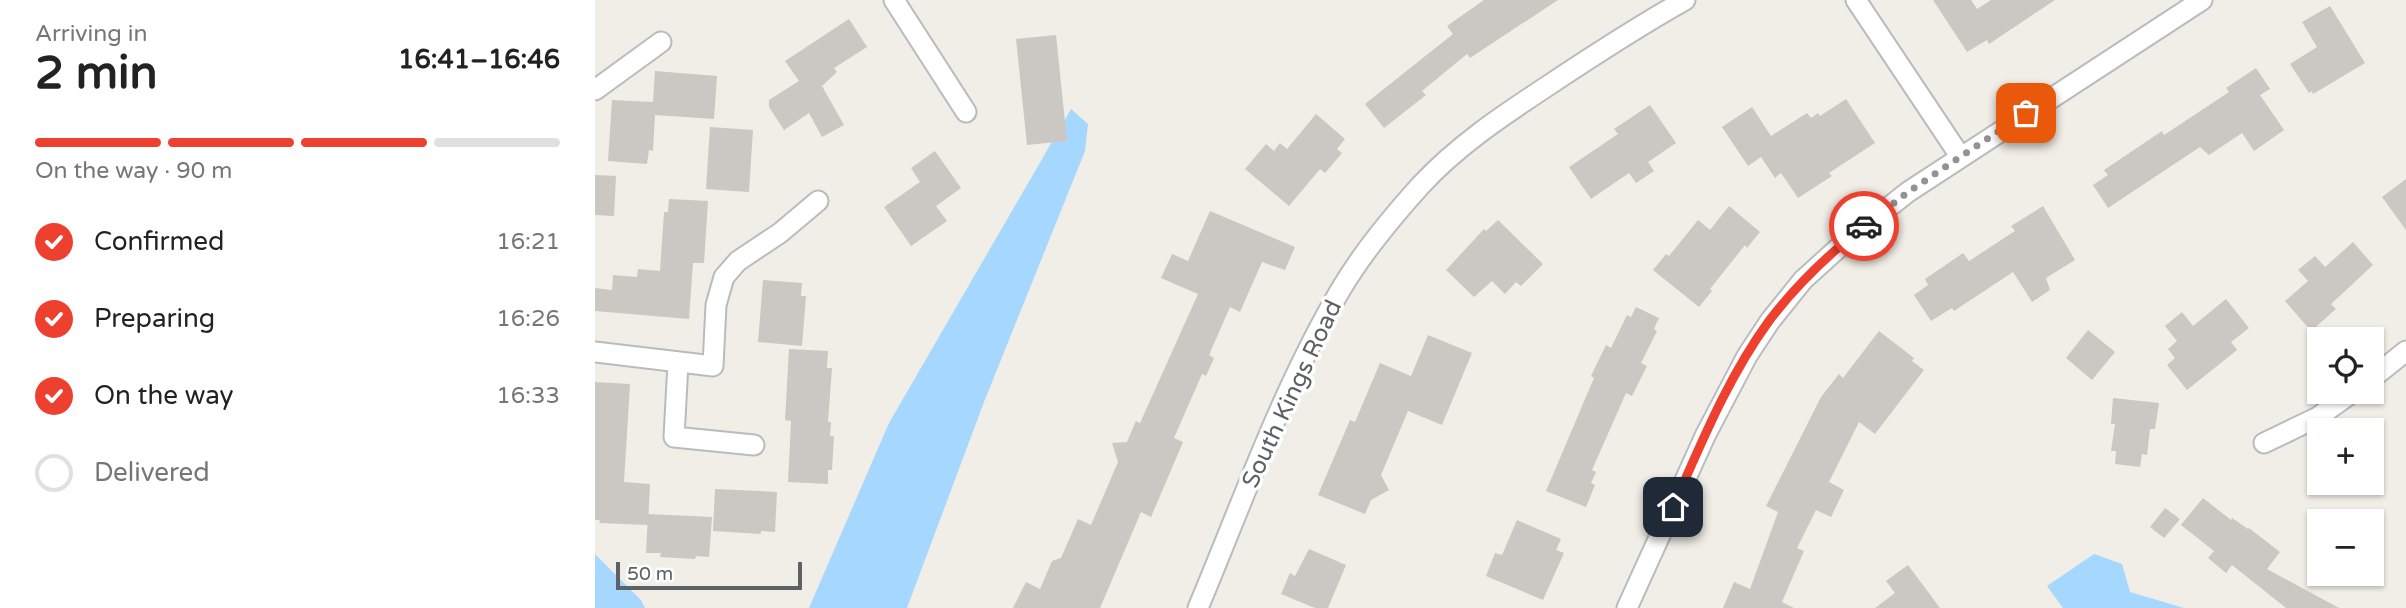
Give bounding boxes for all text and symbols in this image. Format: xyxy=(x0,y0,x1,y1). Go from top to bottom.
text: Arriving in xyxy=(35,20,148,48)
text: 16:41–16:46 xyxy=(398,44,560,75)
text: 2 min xyxy=(35,46,158,101)
pin xyxy=(1996,83,2056,143)
icon: bag xyxy=(2007,94,2045,132)
text: On the way · 90 m xyxy=(35,157,232,185)
courier xyxy=(1829,191,1899,261)
icon: car xyxy=(1845,207,1883,245)
icon: check xyxy=(35,223,73,261)
text: Confirmed xyxy=(94,226,224,257)
text: 16:21 xyxy=(496,228,560,256)
street label: South Kings Road xyxy=(1236,295,1348,493)
icon: check xyxy=(35,300,73,338)
text: Preparing xyxy=(94,303,215,334)
text: 16:26 xyxy=(496,305,560,333)
map controls xyxy=(2307,327,2384,586)
button: locate xyxy=(2307,327,2384,404)
icon: check xyxy=(35,377,73,415)
text: On the way xyxy=(94,380,234,411)
text: 16:33 xyxy=(496,382,560,410)
button: + xyxy=(2307,418,2384,495)
text: Delivered xyxy=(94,457,210,488)
pin xyxy=(1643,477,1703,537)
icon: home xyxy=(1654,488,1692,526)
button: − xyxy=(2307,509,2384,586)
scale bar xyxy=(616,559,801,591)
text: 50 m xyxy=(627,563,673,585)

